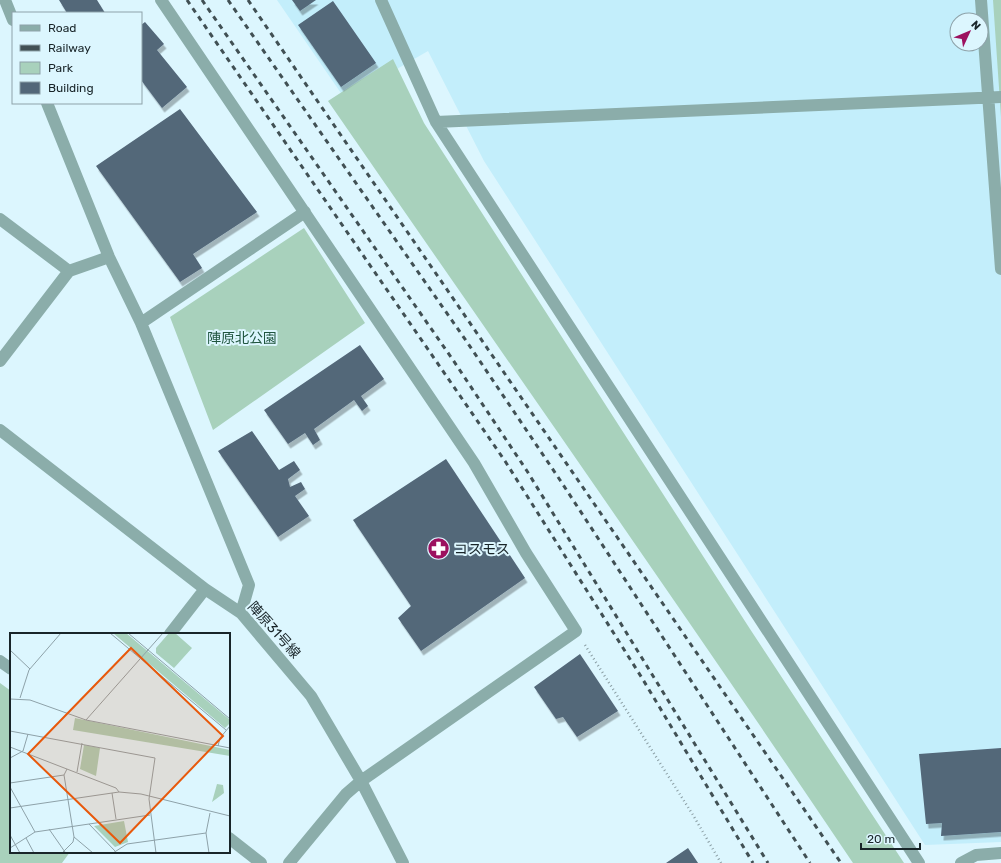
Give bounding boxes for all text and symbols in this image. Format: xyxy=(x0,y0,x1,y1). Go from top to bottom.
legend xyxy=(12,12,142,104)
north arrow xyxy=(949,12,989,52)
text: N xyxy=(968,18,983,33)
text: Road xyxy=(48,21,76,35)
text: Railway xyxy=(48,41,91,55)
text: Park xyxy=(48,61,74,75)
text: Building xyxy=(48,81,94,95)
park label: 陣原北公園 xyxy=(207,330,277,347)
pharmacy icon: コスモス xyxy=(426,536,452,562)
place label: コスモス xyxy=(454,541,510,558)
street label: 陣原31号線 xyxy=(244,598,304,662)
inset map xyxy=(10,633,230,853)
scale bar xyxy=(861,825,920,851)
text: 20 m xyxy=(867,832,895,846)

